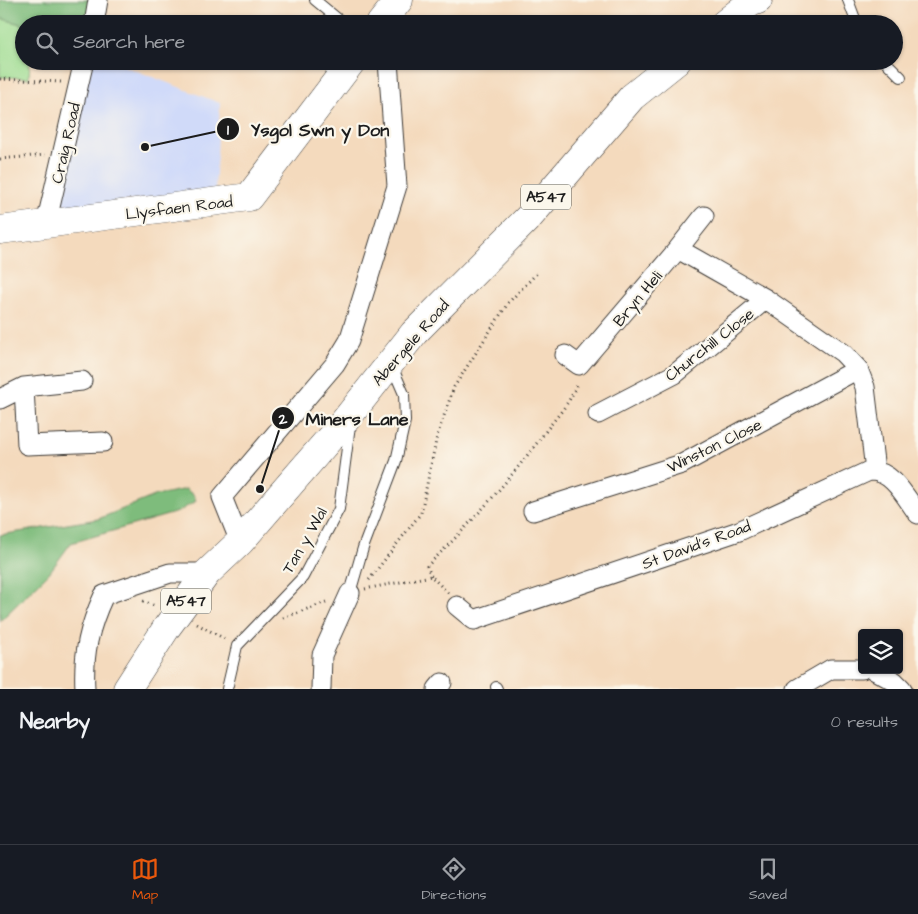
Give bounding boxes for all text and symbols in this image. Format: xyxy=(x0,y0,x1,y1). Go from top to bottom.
search box xyxy=(15,15,903,70)
icon: search xyxy=(33,29,61,57)
text: Search here xyxy=(73,29,185,56)
street label: Craig Road xyxy=(46,101,87,186)
callout: Ysgol Swn y Don xyxy=(216,113,399,146)
text: Ysgol Swn y Don xyxy=(251,118,389,144)
text: 1 xyxy=(227,120,229,141)
road number: A547 xyxy=(521,184,571,210)
street label: Llysfaen Road xyxy=(124,191,234,226)
street label: Bryn Heli xyxy=(608,266,669,332)
street label: Abergele Road xyxy=(367,295,455,391)
street label: Churchill Close xyxy=(660,303,759,387)
callout: Miners Lane xyxy=(271,402,419,435)
text: Miners Lane xyxy=(306,407,409,432)
text: 2 xyxy=(278,409,288,430)
street label: Winston Close xyxy=(663,413,766,478)
street label: Tan y Wal xyxy=(277,503,334,578)
street label: St David's Road xyxy=(639,515,754,575)
road number: A547 xyxy=(161,588,211,614)
map controls xyxy=(858,629,903,674)
button: layers xyxy=(858,629,903,674)
text: Nearby xyxy=(20,707,90,736)
text: 0 results xyxy=(831,711,898,733)
tab: Map xyxy=(131,855,159,905)
tab: Directions xyxy=(421,855,486,905)
tab: Saved xyxy=(749,855,787,905)

